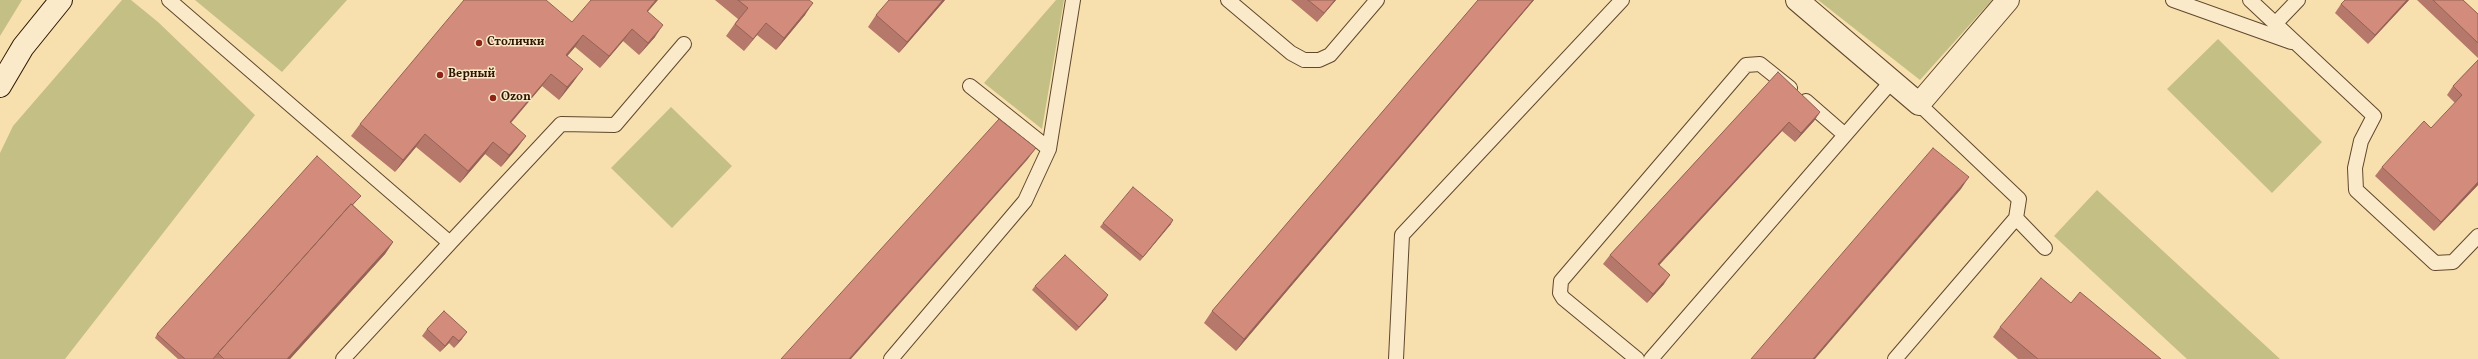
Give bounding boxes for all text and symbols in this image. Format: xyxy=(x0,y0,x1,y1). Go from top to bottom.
place label: Столички xyxy=(487,36,544,50)
marker: Столички xyxy=(474,38,484,48)
place label: Верный xyxy=(448,68,495,82)
marker: Верный xyxy=(435,70,445,80)
place label: Ozon xyxy=(501,91,531,105)
marker: Ozon xyxy=(488,93,498,103)

